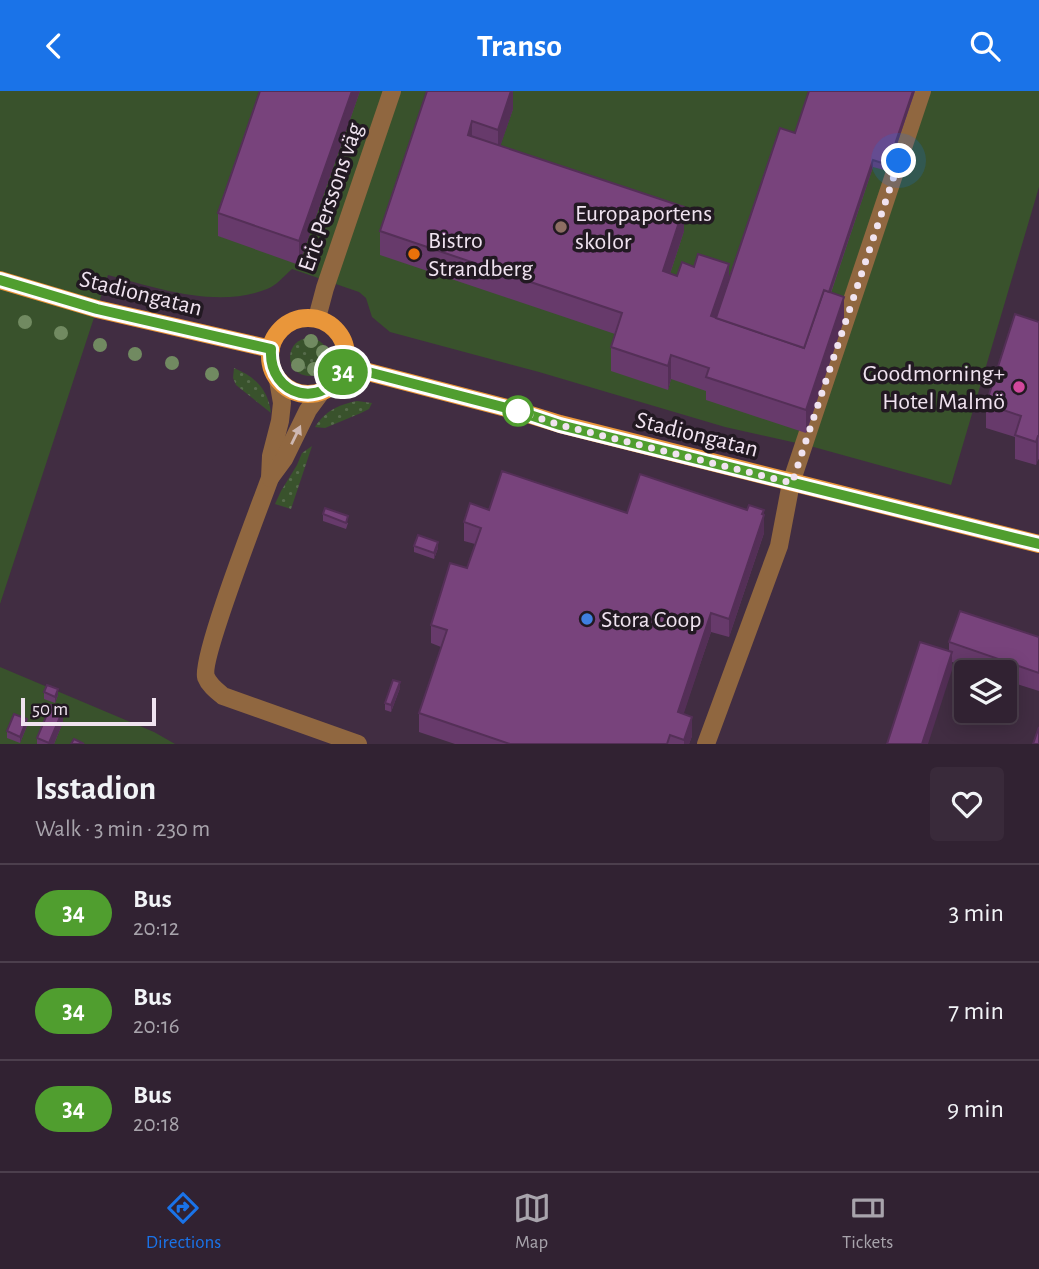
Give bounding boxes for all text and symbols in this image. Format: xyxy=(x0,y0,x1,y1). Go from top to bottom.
icon: back xyxy=(35,27,73,65)
icon: search xyxy=(966,27,1004,65)
text: Transo xyxy=(477,30,562,62)
street label: Eric Perssons väg xyxy=(294,120,368,275)
your location xyxy=(881,143,916,178)
place label: Europaportens skolor xyxy=(575,202,712,254)
marker: Europaportens skolor xyxy=(553,219,569,235)
place label: Bistro Strandberg xyxy=(428,229,533,281)
marker: Bistro Strandberg xyxy=(406,246,422,262)
street label: Stadiongatan xyxy=(77,267,205,321)
line badge: 34 xyxy=(312,349,374,395)
text: 34 xyxy=(332,360,354,384)
place label: Goodmorning+ Hotel Malmö xyxy=(863,362,1005,414)
marker: Goodmorning+ Hotel Malmö xyxy=(1011,379,1027,395)
unlabelled marker xyxy=(503,396,533,426)
street label: Stadiongatan xyxy=(633,408,761,462)
one-way arrow xyxy=(290,425,302,445)
place label: Stora Coop xyxy=(601,608,702,632)
marker: Stora Coop xyxy=(579,611,595,627)
map controls xyxy=(954,660,1017,723)
button: layers xyxy=(954,660,1017,723)
scale bar xyxy=(21,695,156,727)
text: 50 m xyxy=(32,700,68,719)
button: heart xyxy=(930,767,1004,841)
text: Isstadion xyxy=(35,773,156,806)
text: Walk · 3 min · 230 m xyxy=(35,818,210,841)
text: Bus xyxy=(133,886,172,912)
text: 3 min xyxy=(948,900,1004,926)
text: 34 xyxy=(62,901,85,925)
text: 20:12 xyxy=(133,917,179,940)
text: Bus xyxy=(133,984,172,1010)
text: 7 min xyxy=(948,998,1004,1024)
text: 34 xyxy=(62,999,85,1023)
text: 20:16 xyxy=(133,1015,180,1038)
text: Bus xyxy=(133,1082,172,1108)
text: 9 min xyxy=(947,1096,1004,1122)
text: 34 xyxy=(62,1097,85,1121)
text: 20:18 xyxy=(133,1113,180,1136)
tab: Directions xyxy=(146,1189,221,1254)
tab: Map xyxy=(513,1189,551,1254)
tab: Tickets xyxy=(842,1189,893,1254)

